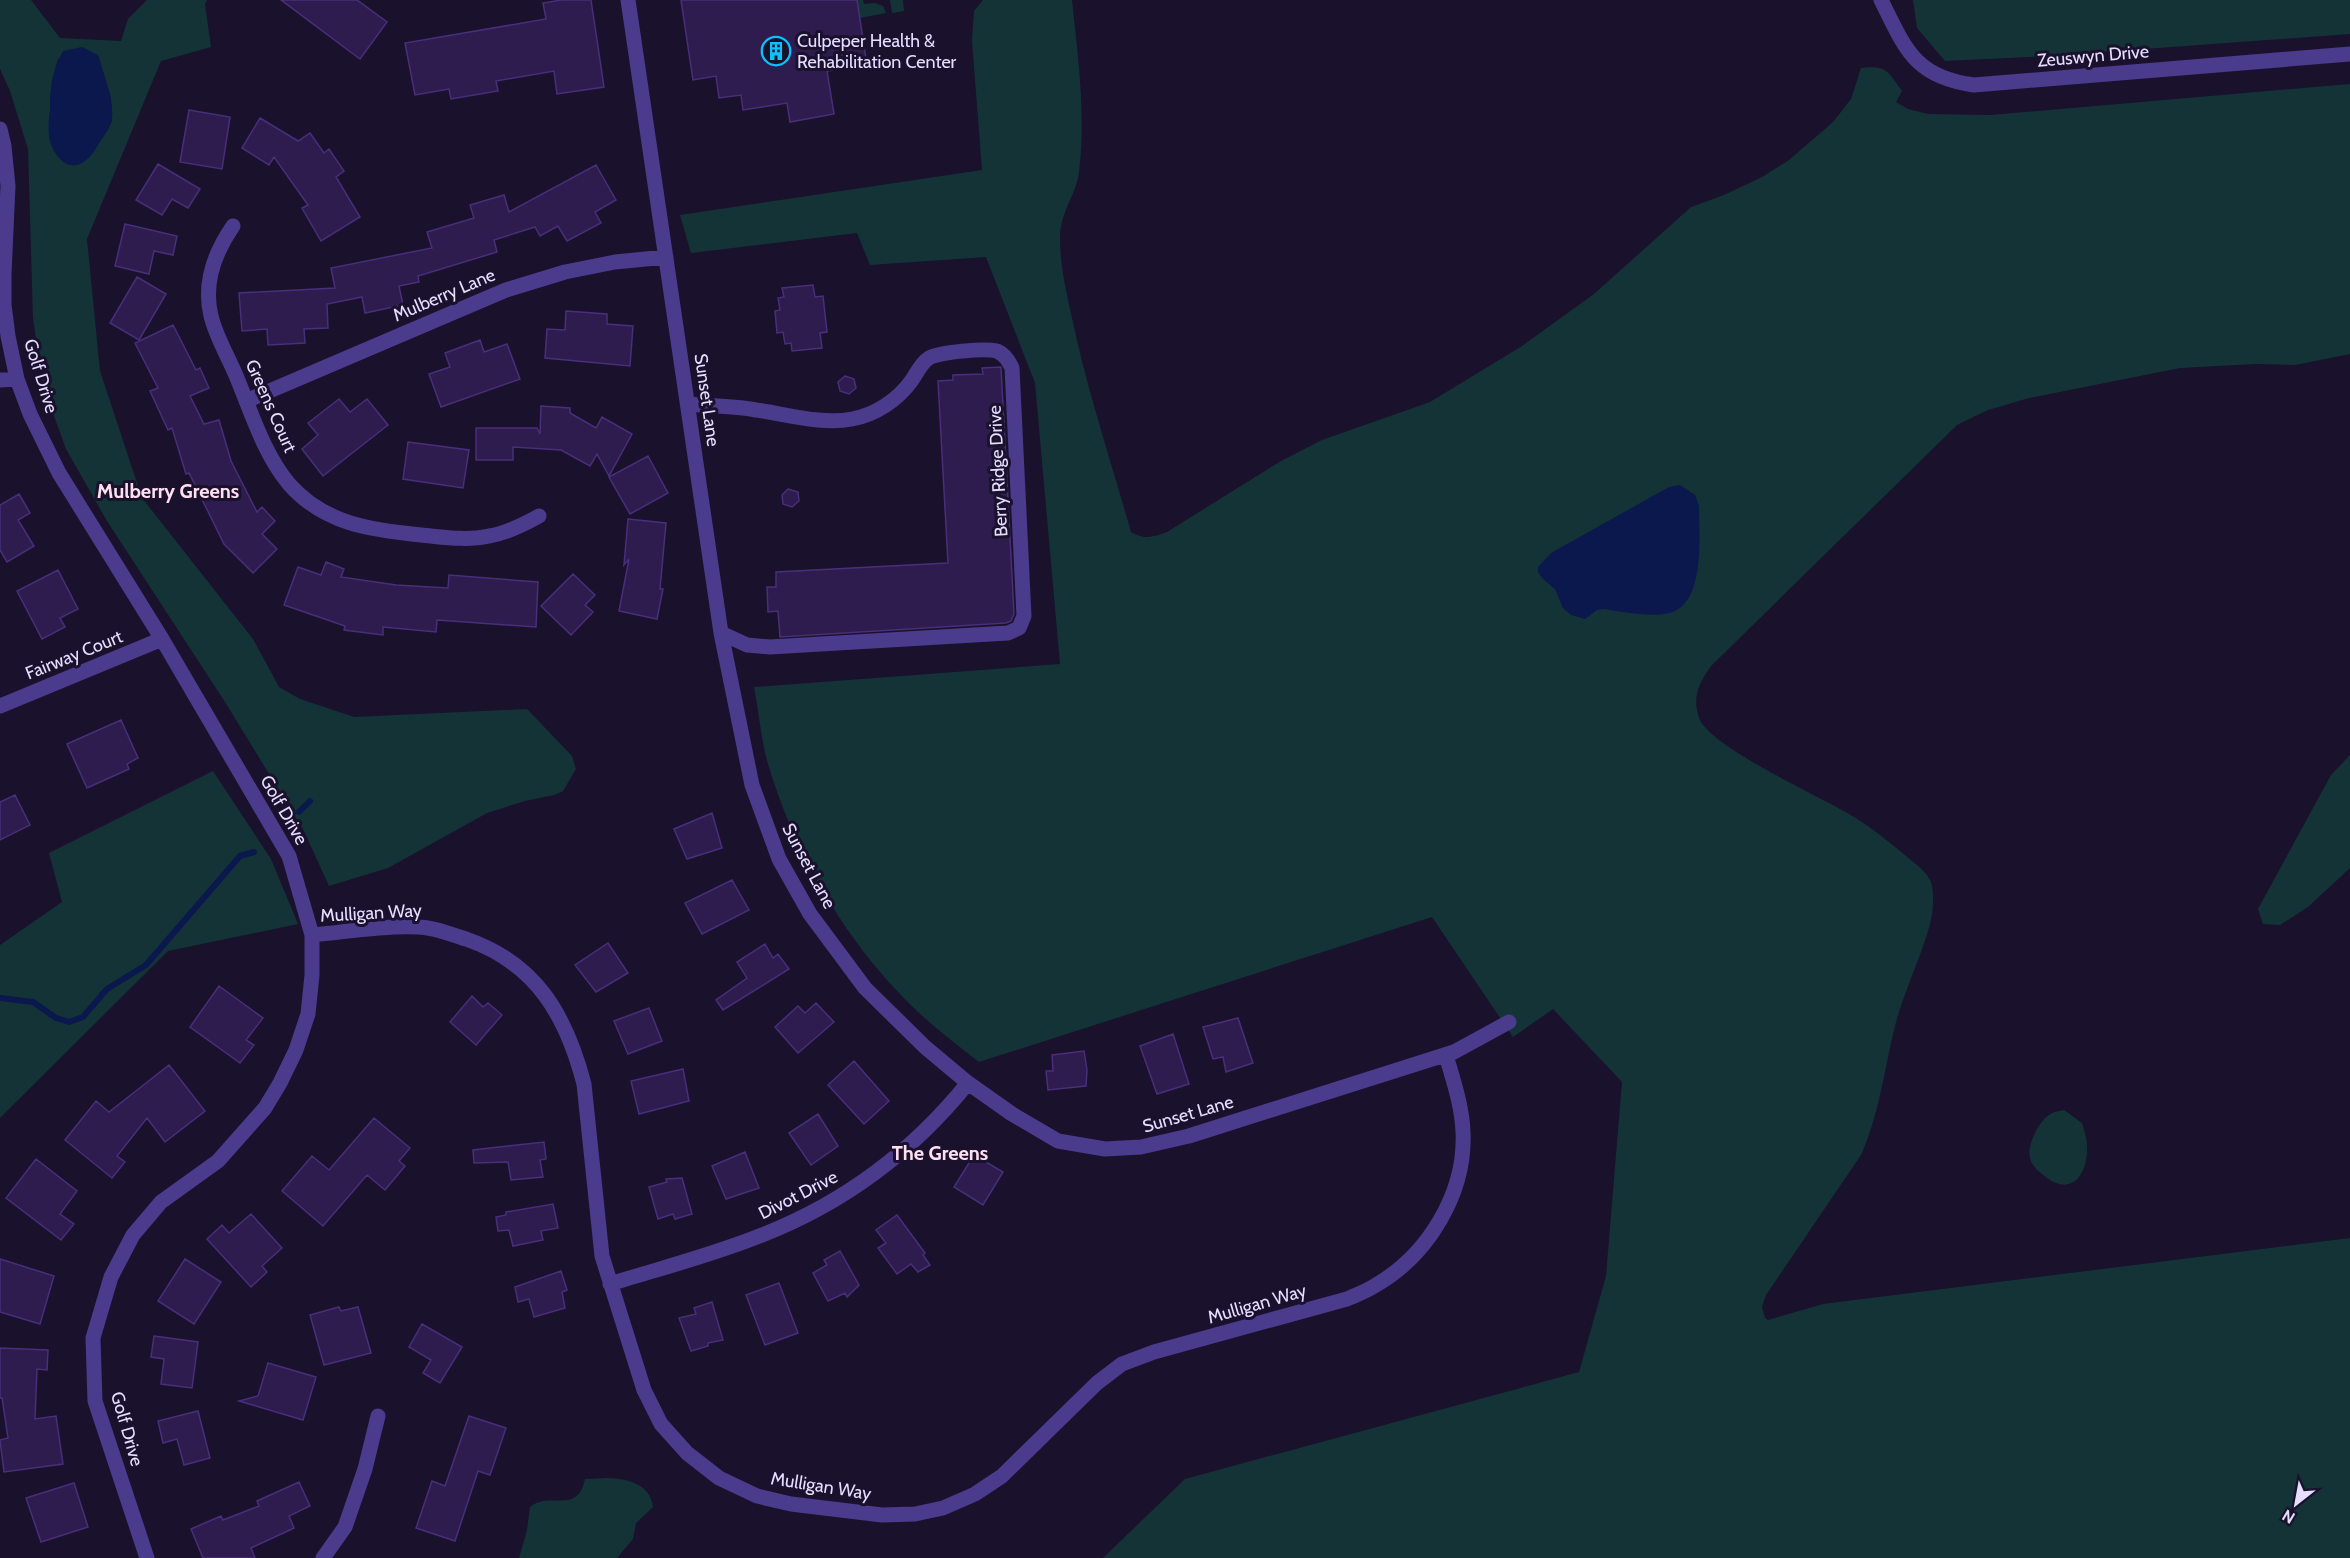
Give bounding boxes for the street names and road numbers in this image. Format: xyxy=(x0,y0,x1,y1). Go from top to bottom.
street label: Zeuswyn Drive xyxy=(2036,40,2150,72)
street label: Mulberry Lane xyxy=(390,264,498,326)
street label: Golf Drive xyxy=(19,336,63,416)
street label: Sunset Lane xyxy=(690,352,724,448)
street label: Greens Court xyxy=(241,356,301,456)
street label: Berry Ridge Drive xyxy=(984,405,1012,537)
street label: Fairway Court xyxy=(22,626,126,684)
street label: Golf Drive xyxy=(255,771,313,849)
street label: Sunset Lane xyxy=(777,820,841,912)
street label: Mulligan Way xyxy=(320,899,422,927)
street label: Sunset Lane xyxy=(1140,1091,1236,1137)
street label: Divot Drive xyxy=(755,1166,841,1224)
street label: Mulligan Way xyxy=(1205,1279,1309,1329)
street label: Golf Drive xyxy=(106,1389,148,1469)
street label: Mulligan Way xyxy=(769,1467,873,1505)

